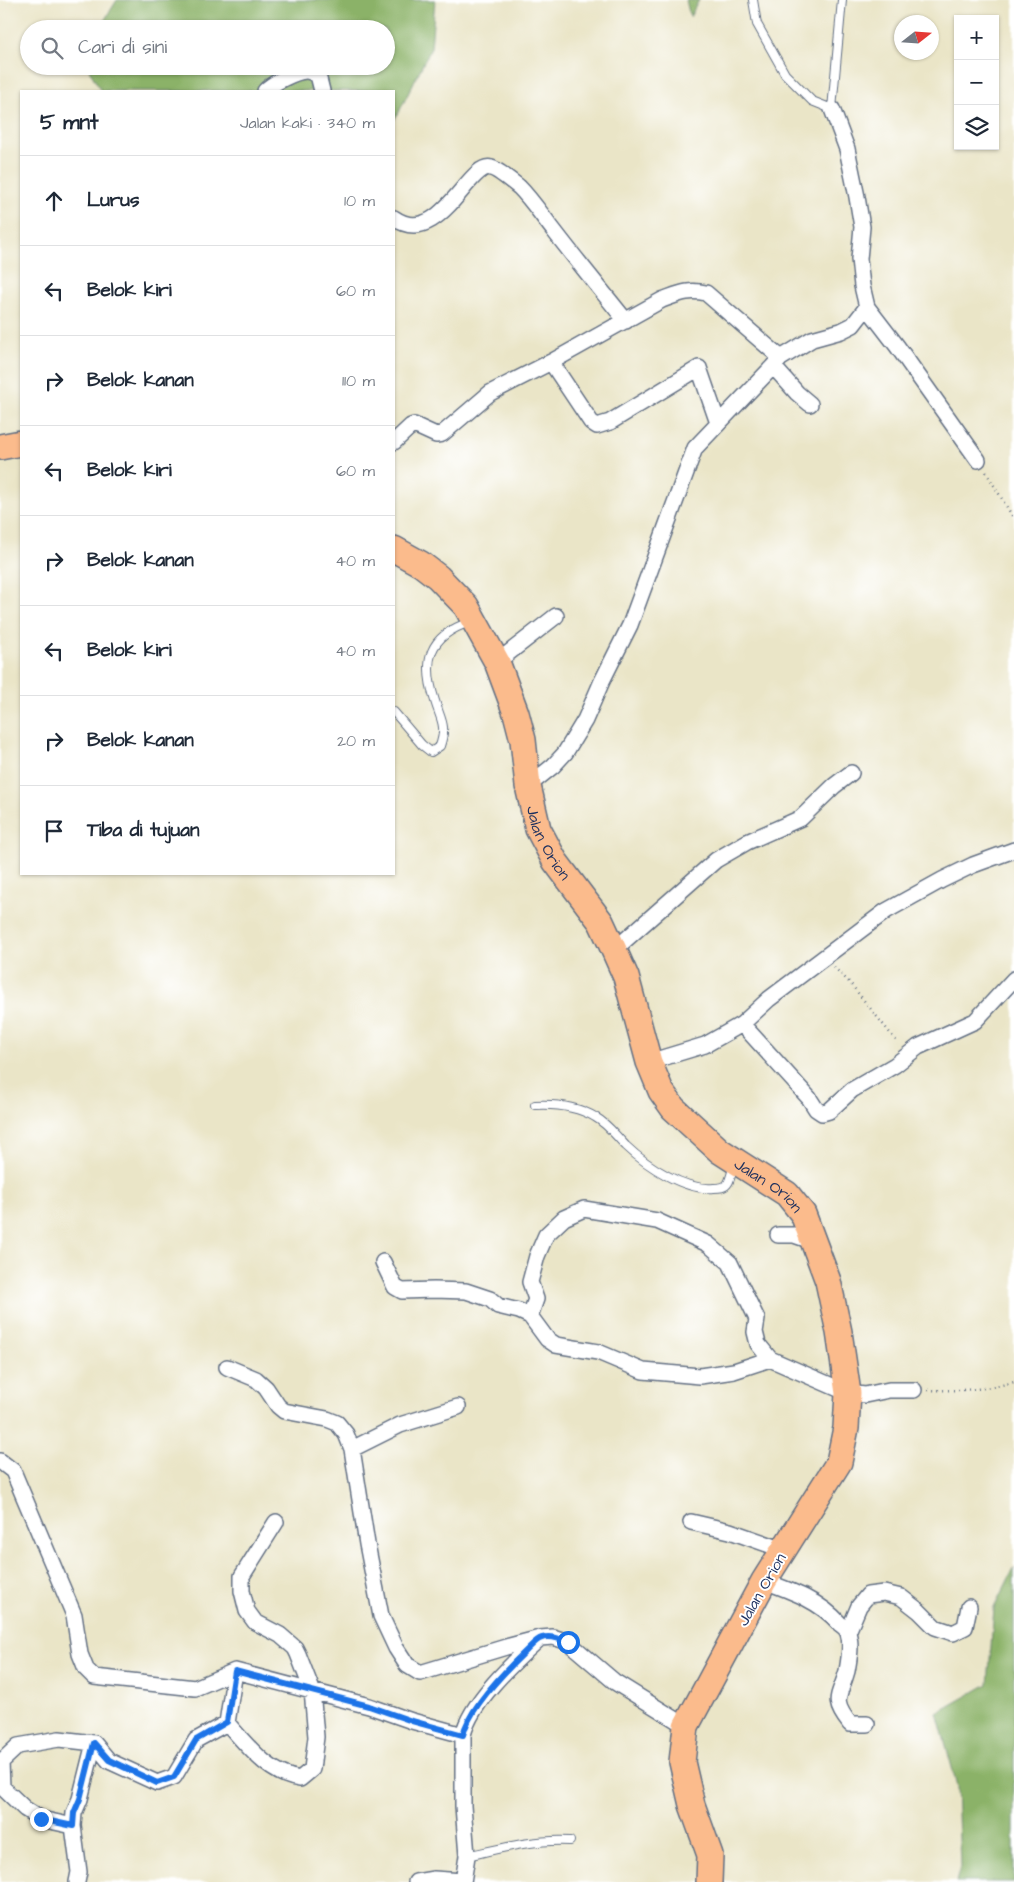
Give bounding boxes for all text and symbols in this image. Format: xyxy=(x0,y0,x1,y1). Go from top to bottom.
north arrow xyxy=(894,15,939,60)
map controls xyxy=(954,15,999,150)
button: + xyxy=(954,15,999,60)
search box xyxy=(20,20,395,75)
icon: search xyxy=(38,34,66,62)
text: Cari di sini xyxy=(78,34,167,61)
button: − xyxy=(954,60,999,105)
button: layers xyxy=(954,105,999,150)
text: 5 mnt xyxy=(40,108,99,137)
text: Jalan kaki · 340 m xyxy=(240,112,375,134)
icon: ahead xyxy=(40,187,68,215)
text: Lurus xyxy=(87,187,139,214)
text: 10 m xyxy=(344,190,375,212)
icon: left xyxy=(40,277,68,305)
text: Belok kiri xyxy=(87,277,172,304)
text: 60 m xyxy=(336,280,375,302)
icon: right xyxy=(40,367,68,395)
text: Belok kanan xyxy=(87,367,194,394)
text: 110 m xyxy=(342,370,375,392)
icon: left xyxy=(40,457,68,485)
text: Belok kiri xyxy=(87,457,172,484)
text: 60 m xyxy=(336,460,375,482)
icon: right xyxy=(40,547,68,575)
text: Belok kanan xyxy=(87,547,194,574)
text: 40 m xyxy=(335,550,375,572)
icon: left xyxy=(40,637,68,665)
text: Belok kiri xyxy=(87,637,172,664)
text: 40 m xyxy=(335,640,375,662)
icon: right xyxy=(40,727,68,755)
text: Belok kanan xyxy=(87,727,194,754)
text: 20 m xyxy=(337,730,375,752)
street label: Jalan Orion xyxy=(521,804,575,885)
icon: arrive xyxy=(40,817,68,845)
text: Tiba di tujuan xyxy=(87,817,199,844)
street label: Jalan Orion xyxy=(730,1153,808,1217)
street label: Jalan Orion xyxy=(732,1549,792,1630)
route start xyxy=(557,1631,580,1654)
route end xyxy=(30,1808,53,1831)

